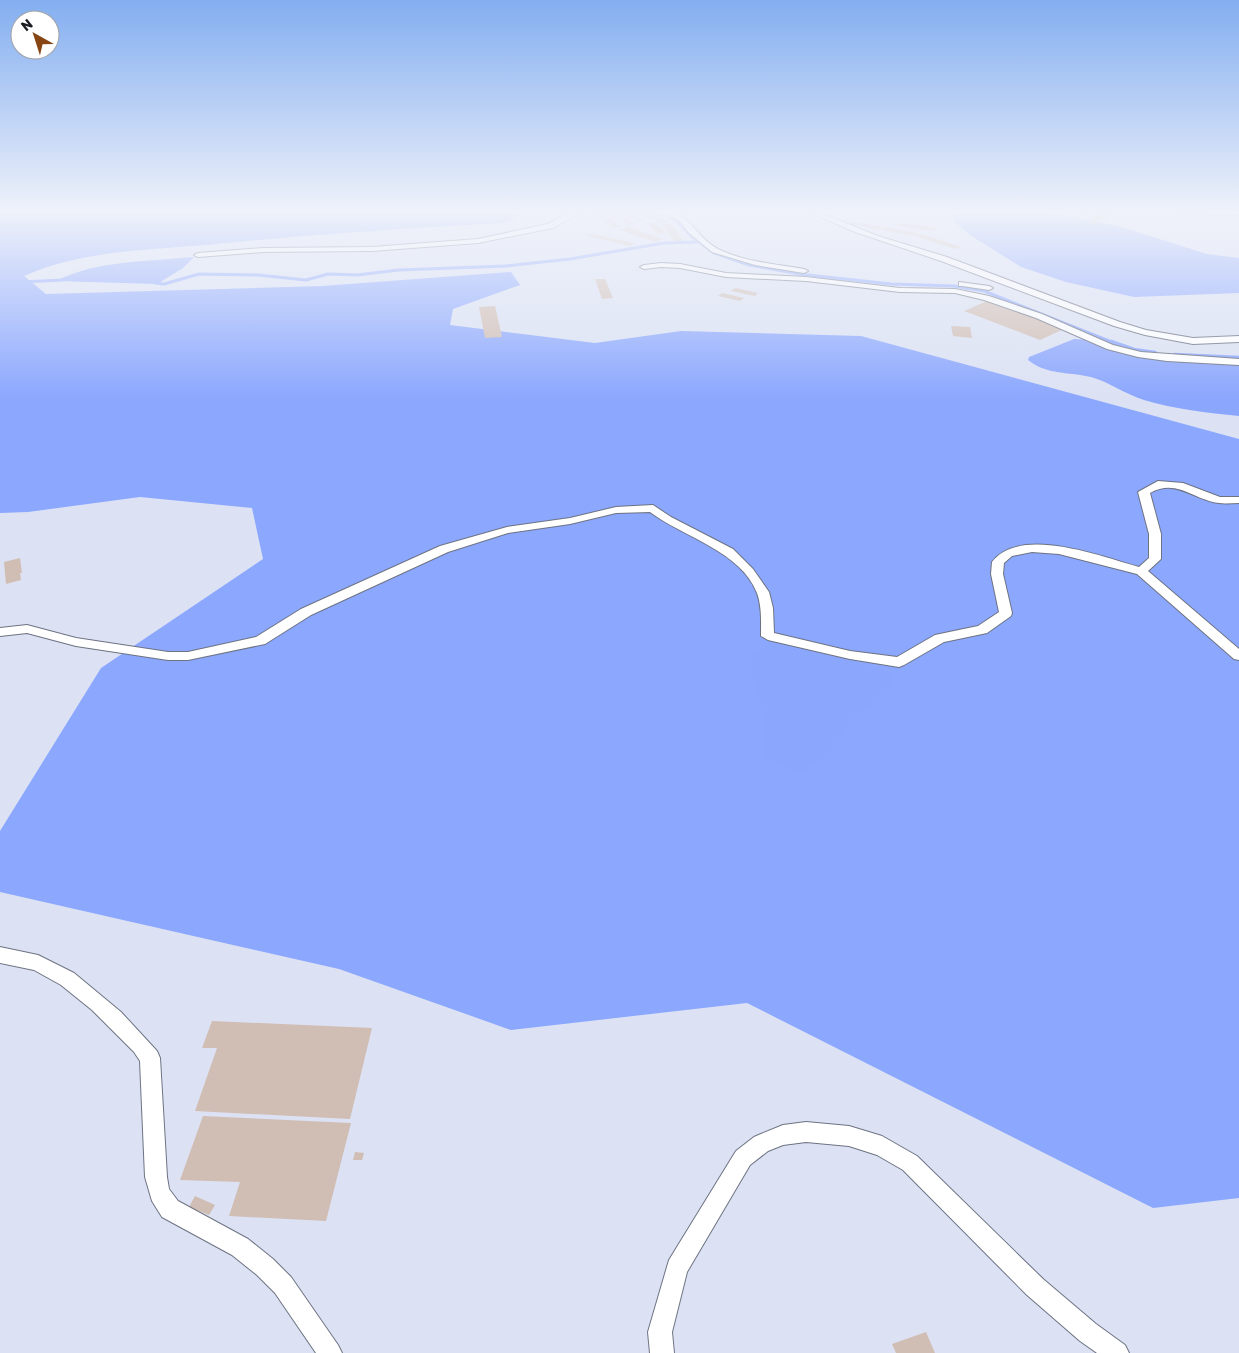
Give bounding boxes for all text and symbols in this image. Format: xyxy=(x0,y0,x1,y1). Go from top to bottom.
north arrow xyxy=(10,10,60,60)
text: N xyxy=(18,16,36,35)

